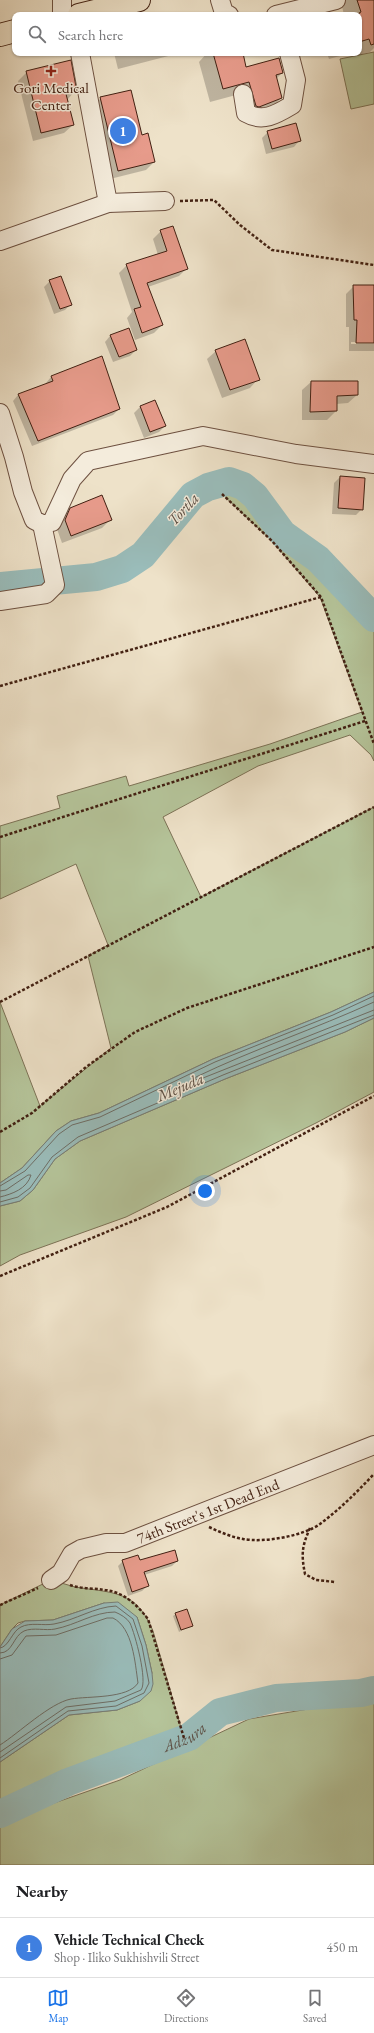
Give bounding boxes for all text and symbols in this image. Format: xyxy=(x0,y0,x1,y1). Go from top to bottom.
search box xyxy=(12,12,362,56)
icon: search xyxy=(26,23,48,45)
text: Search here xyxy=(58,25,123,44)
marker: Gori Medical Center xyxy=(45,65,57,77)
place label: Gori Medical Center xyxy=(13,78,89,114)
pin: 1 xyxy=(110,116,136,146)
water label: Tortla xyxy=(162,488,204,530)
water label: Mejuda xyxy=(152,1068,207,1107)
your location xyxy=(195,1181,215,1201)
street label: 74th Street's 1st Dead End xyxy=(134,1474,282,1547)
water label: Adzura xyxy=(159,1717,210,1757)
text: Nearby xyxy=(16,1880,68,1902)
text: Vehicle Technical Check xyxy=(54,1930,204,1949)
text: 1 xyxy=(26,1939,32,1956)
text: 450 m xyxy=(327,1939,358,1956)
text: Shop · Iliko Sukhishvili Street xyxy=(54,1949,199,1966)
tab: Map xyxy=(47,1987,69,2025)
tab: Directions xyxy=(164,1987,208,2025)
tab: Saved xyxy=(303,1987,327,2025)

